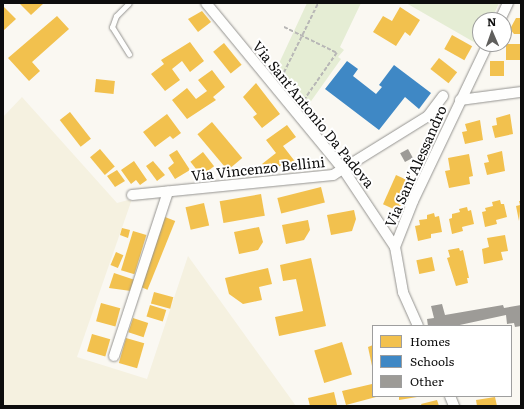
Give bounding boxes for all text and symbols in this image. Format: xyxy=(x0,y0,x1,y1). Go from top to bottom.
north arrow xyxy=(472,12,512,52)
text: N xyxy=(487,13,497,29)
street label: Via Sant'Antonio Da Padova xyxy=(250,37,378,191)
street label: Via Sant'Alessandro xyxy=(381,102,449,230)
street label: Via Vincenzo Bellini xyxy=(190,153,326,183)
legend xyxy=(372,325,512,397)
text: Homes xyxy=(410,332,450,350)
text: Schools xyxy=(410,352,454,370)
text: Other xyxy=(410,372,444,390)

